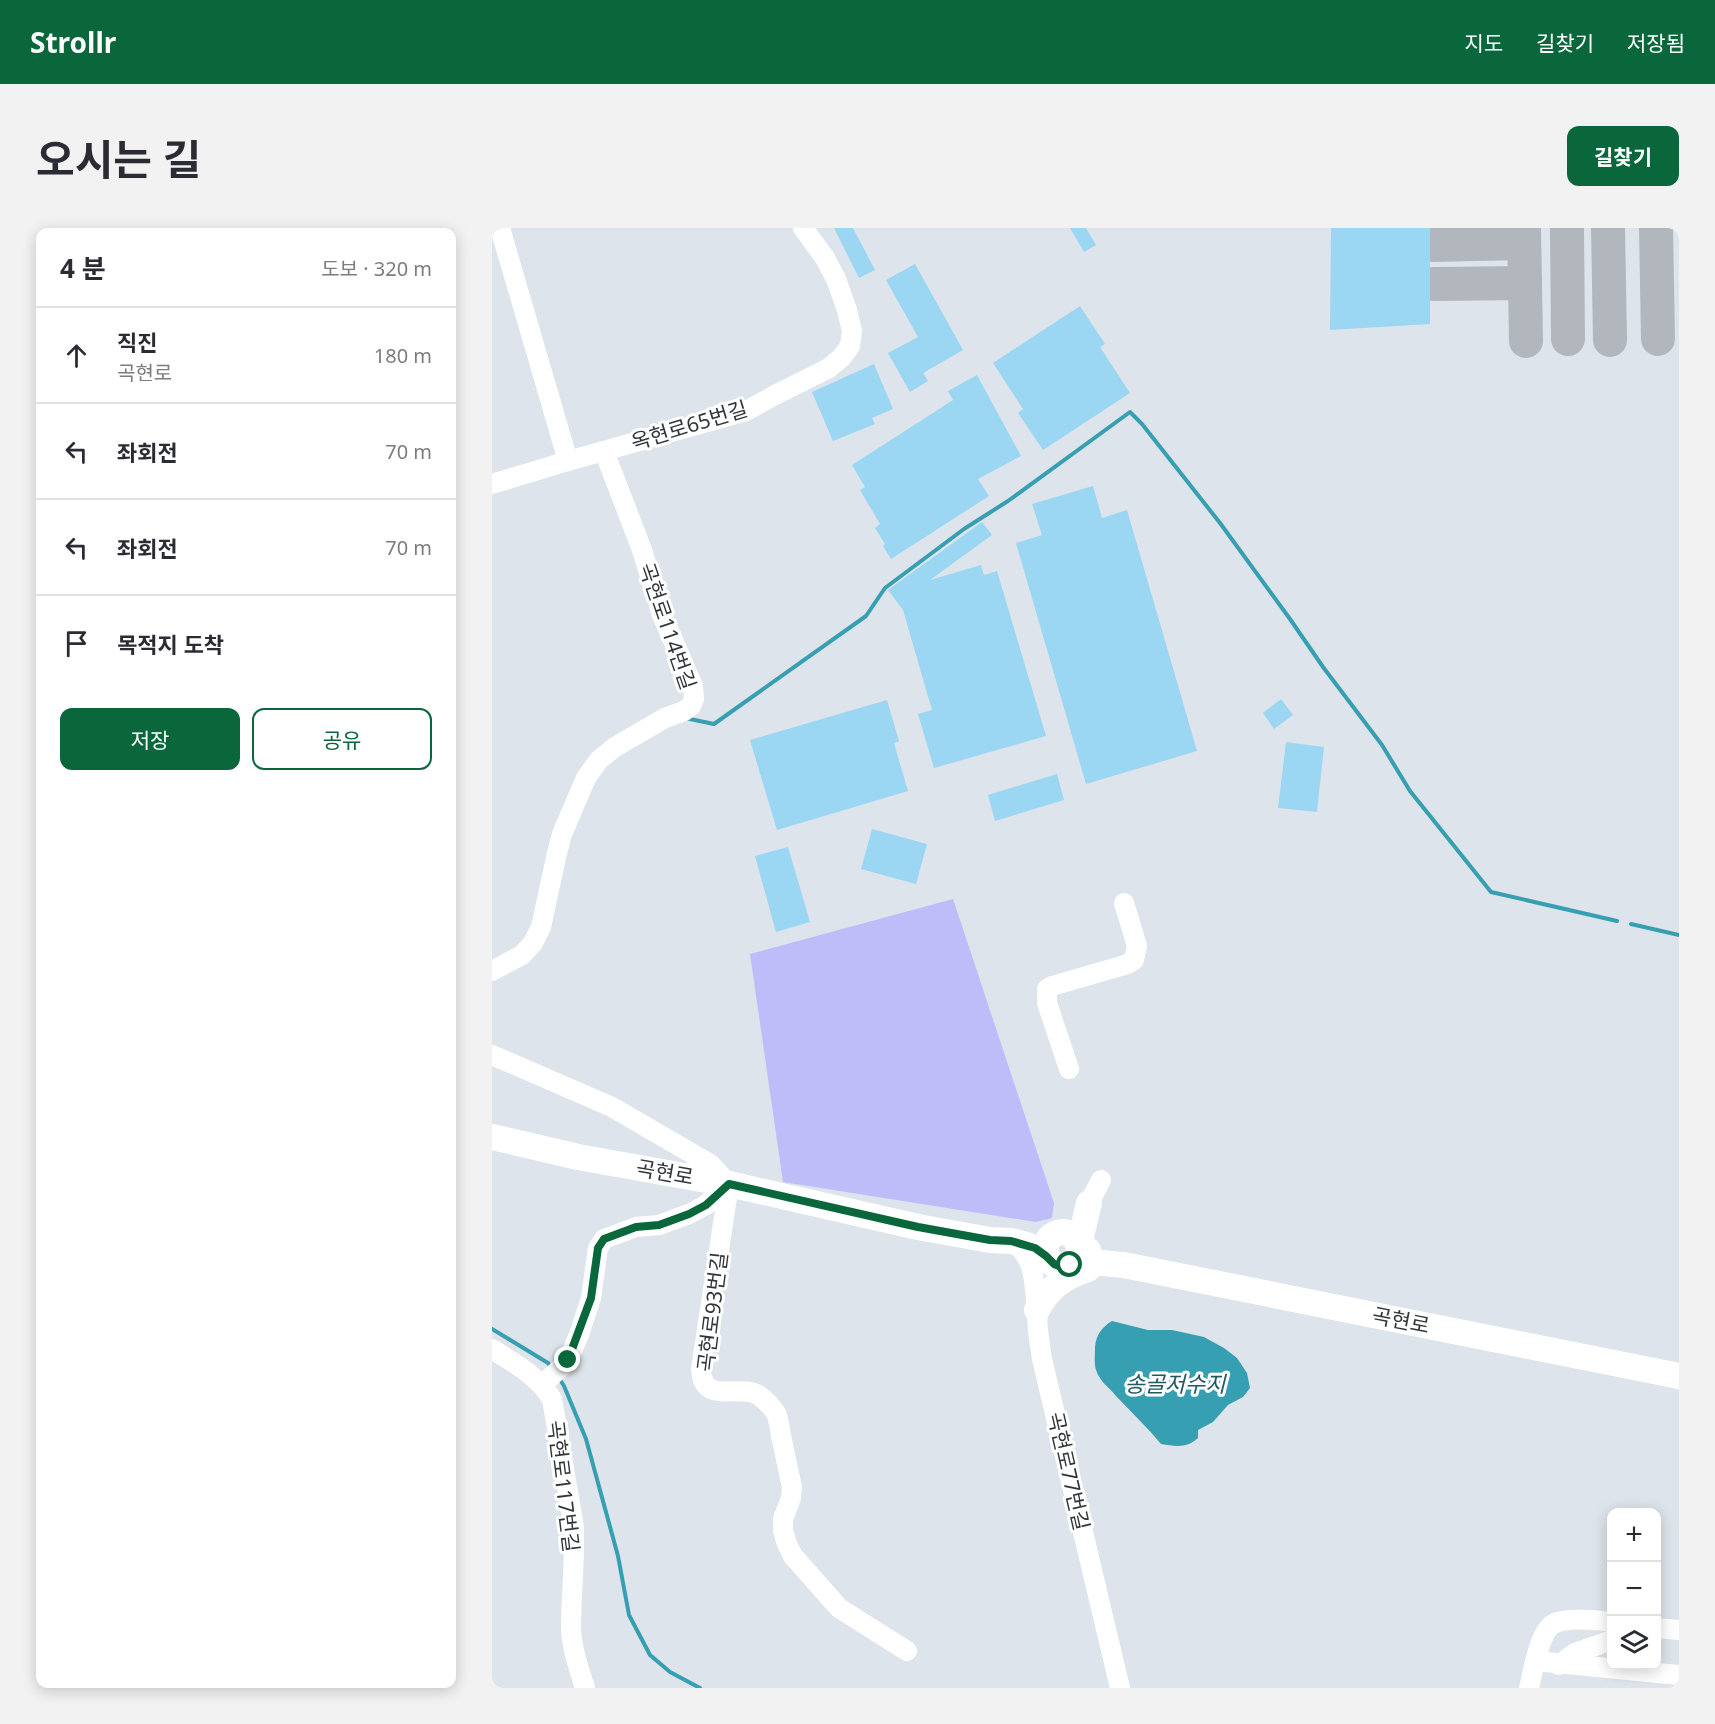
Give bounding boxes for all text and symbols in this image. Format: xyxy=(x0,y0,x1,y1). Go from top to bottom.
text: Strollr xyxy=(30,23,116,61)
text: 지도 xyxy=(1464,29,1503,57)
text: 길찾기 xyxy=(1536,29,1594,57)
text: 저장됨 xyxy=(1627,29,1685,57)
button: 길찾기 xyxy=(1567,126,1679,186)
text: 오시는 길 xyxy=(36,130,201,187)
text: 4 분 xyxy=(60,250,106,286)
text: 도보 · 320 m xyxy=(321,255,432,282)
text: 직진 xyxy=(117,327,157,357)
icon: ahead xyxy=(60,339,93,372)
text: 180 m xyxy=(374,342,432,369)
text: 곡현로 xyxy=(117,359,172,386)
street label: 옥현로65번길 xyxy=(627,394,751,456)
icon: left xyxy=(60,435,93,468)
text: 좌회전 xyxy=(117,437,178,467)
text: 70 m xyxy=(385,438,432,465)
icon: left xyxy=(60,531,93,564)
text: 좌회전 xyxy=(117,533,178,563)
text: 70 m xyxy=(385,534,432,561)
street label: 곡현로114번길 xyxy=(633,559,703,693)
icon: arrive xyxy=(60,627,93,660)
text: 목적지 도착 xyxy=(117,629,224,659)
button: 저장 xyxy=(60,708,240,770)
button: 공유 xyxy=(252,708,432,770)
street label: 곡현로 xyxy=(634,1153,696,1191)
street label: 곡현로93번길 xyxy=(691,1250,733,1374)
route start xyxy=(1056,1251,1082,1277)
street label: 곡현로 xyxy=(1370,1301,1432,1339)
route end xyxy=(554,1346,580,1372)
water label: 송골저수지 xyxy=(1124,1368,1227,1398)
street label: 곡현로77번길 xyxy=(1042,1409,1096,1533)
street label: 곡현로117번길 xyxy=(542,1418,586,1554)
map controls xyxy=(1607,1508,1661,1670)
button: + xyxy=(1607,1508,1661,1562)
button: − xyxy=(1607,1562,1661,1616)
button: layers xyxy=(1607,1616,1661,1670)

